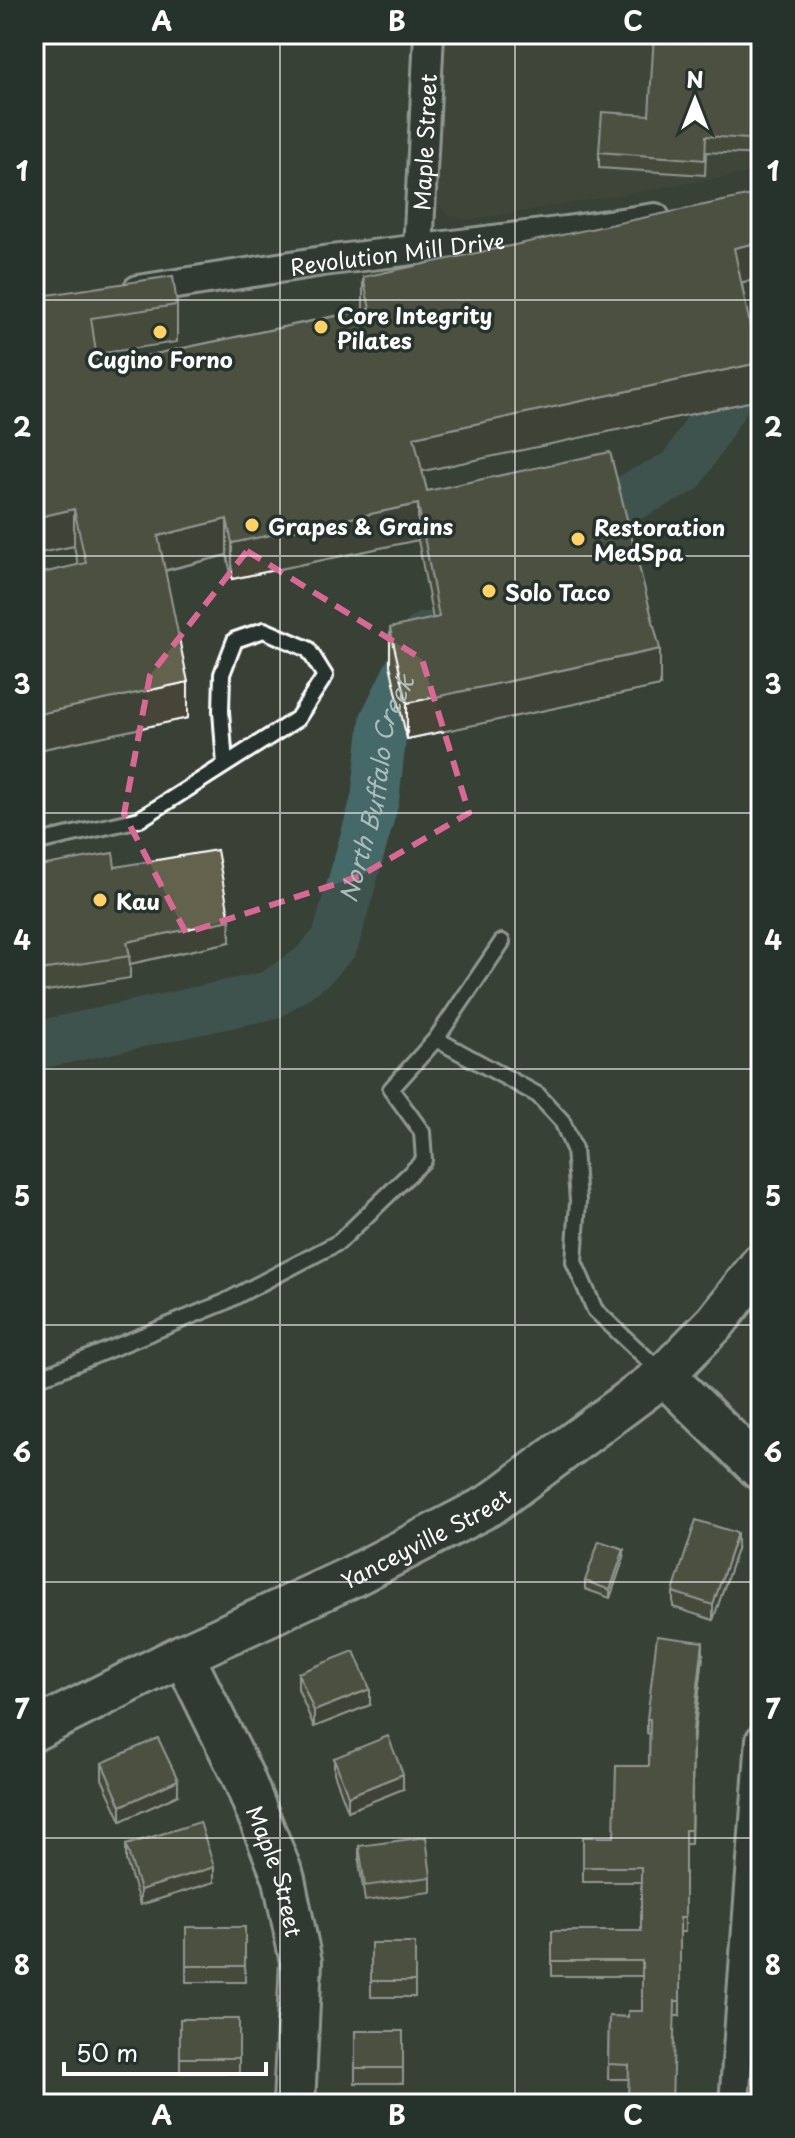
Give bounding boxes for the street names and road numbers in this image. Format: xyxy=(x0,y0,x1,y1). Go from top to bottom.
street label: Maple Street xyxy=(404,73,443,211)
street label: Revolution Mill Drive xyxy=(287,222,507,282)
street label: Yanceyville Street xyxy=(335,1479,517,1596)
street label: Maple Street xyxy=(239,1800,312,1940)

